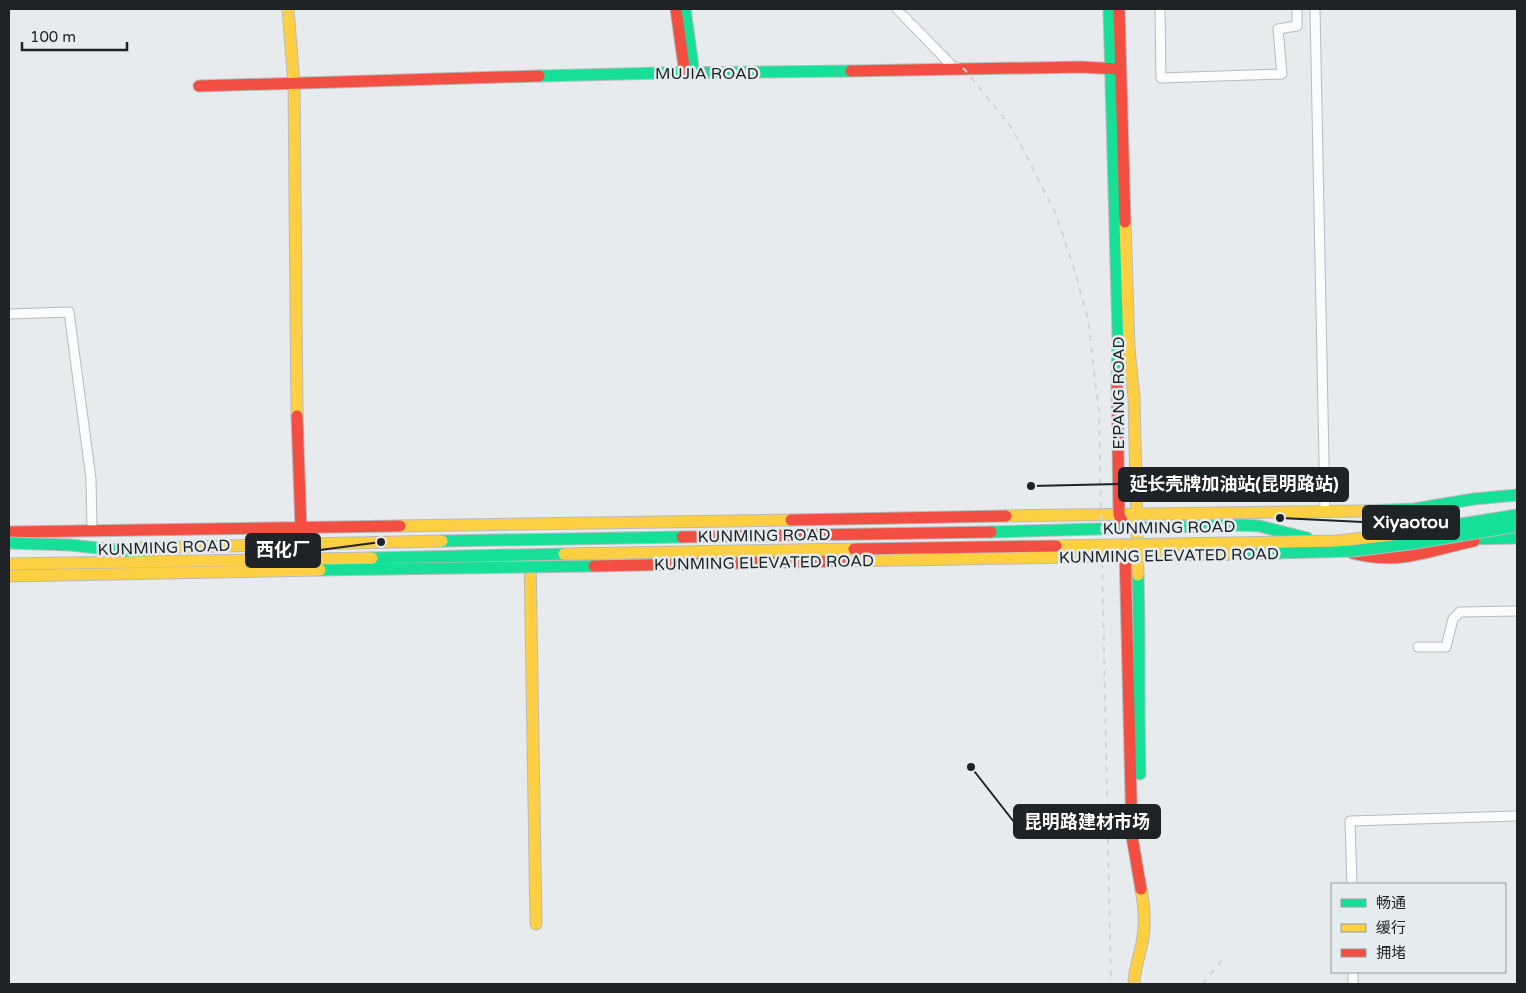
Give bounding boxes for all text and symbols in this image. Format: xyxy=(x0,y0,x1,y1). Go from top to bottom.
scale bar xyxy=(22,20,128,52)
text: 100 m xyxy=(30,28,76,46)
street label: MUJIA ROAD xyxy=(655,64,759,84)
street label: E'PANG ROAD xyxy=(1109,337,1129,449)
callout: 延长壳牌加油站(昆明路站) xyxy=(1119,468,1348,501)
text: 延长壳牌加油站(昆明路站) xyxy=(1129,473,1339,495)
callout: Xiyaotou xyxy=(1363,506,1459,539)
text: Xiyaotou xyxy=(1373,511,1449,533)
street label: KUNMING ROAD xyxy=(1102,517,1236,539)
street label: KUNMING ROAD xyxy=(697,525,831,547)
callout: 西化厂 xyxy=(246,534,320,567)
street label: KUNMING ROAD xyxy=(97,536,231,560)
text: 西化厂 xyxy=(256,539,310,561)
street label: KUNMING ELEVATED ROAD xyxy=(1059,544,1279,568)
street label: KUNMING ELEVATED ROAD xyxy=(654,551,874,575)
callout: 昆明路建材市场 xyxy=(1014,805,1160,838)
text: 昆明路建材市场 xyxy=(1024,811,1150,833)
legend xyxy=(1331,883,1506,973)
text: 畅通 xyxy=(1376,894,1406,912)
text: 缓行 xyxy=(1376,919,1406,937)
text: 拥堵 xyxy=(1376,944,1406,962)

